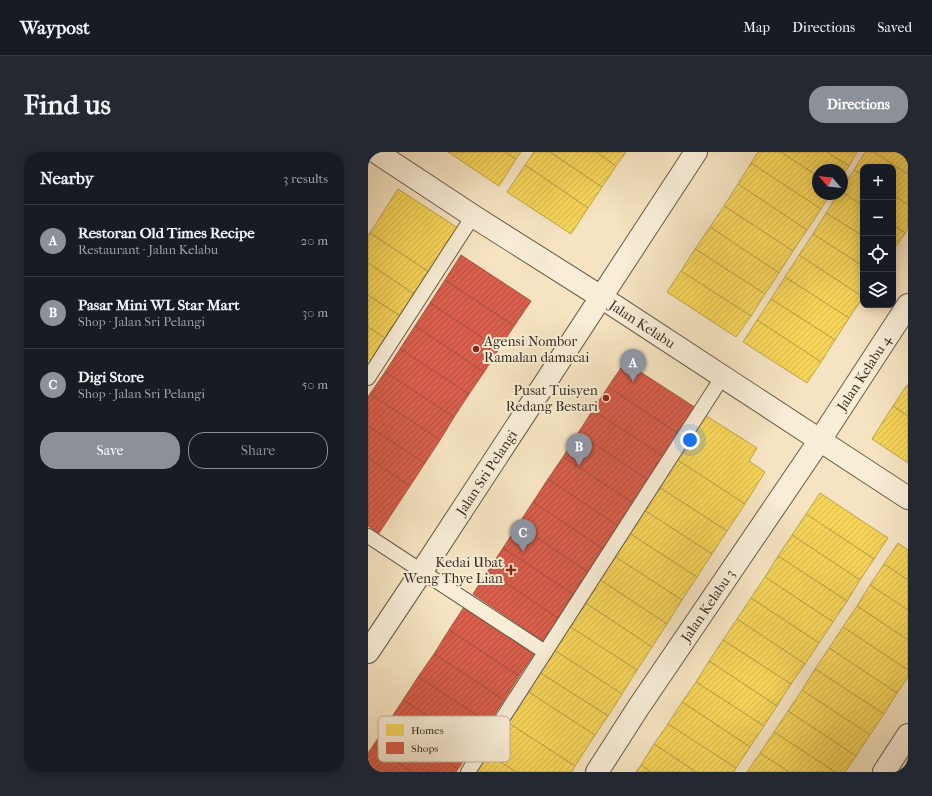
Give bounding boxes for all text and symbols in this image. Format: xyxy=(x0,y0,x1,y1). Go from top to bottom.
text: Waypost xyxy=(20,17,90,39)
text: Map xyxy=(743,19,770,36)
text: Directions xyxy=(792,19,855,36)
text: Saved xyxy=(877,19,912,36)
button: Directions xyxy=(809,86,908,123)
text: Find us xyxy=(24,88,111,121)
north arrow xyxy=(812,164,848,200)
map controls xyxy=(860,164,896,308)
button: + xyxy=(860,164,896,200)
text: Nearby xyxy=(40,168,94,188)
text: 3 results xyxy=(283,171,328,186)
button: − xyxy=(860,200,896,236)
text: Restoran Old Times Recipe xyxy=(78,224,255,242)
text: A xyxy=(49,233,57,248)
text: 20 m xyxy=(301,233,328,248)
button: locate xyxy=(860,236,896,272)
text: Restaurant · Jalan Kelabu xyxy=(78,242,218,257)
button: layers xyxy=(860,272,896,308)
text: Pasar Mini WL Star Mart xyxy=(78,296,239,314)
street label: Jalan Kelabu xyxy=(605,296,678,352)
text: B xyxy=(49,305,57,320)
text: 30 m xyxy=(302,305,328,320)
text: Shop · Jalan Sri Pelangi xyxy=(78,314,205,329)
street label: Jalan Kelabu 4 xyxy=(832,331,895,415)
place label: Agensi Nombor Ramalan damacai xyxy=(483,333,589,366)
marker: Agensi Nombor Ramalan damacai xyxy=(471,344,481,354)
pin: A xyxy=(620,349,646,382)
text: Digi Store xyxy=(78,368,144,386)
text: C xyxy=(49,377,57,392)
text: 50 m xyxy=(302,377,328,392)
place label: Pusat Tuisyen Redang Bestari xyxy=(506,382,598,415)
text: Shop · Jalan Sri Pelangi xyxy=(78,386,205,401)
marker: Pusat Tuisyen Redang Bestari xyxy=(601,393,611,403)
street label: Jalan Sri Pelangi xyxy=(452,427,520,519)
your location xyxy=(680,430,700,450)
button: Save xyxy=(40,432,180,469)
button: Share xyxy=(188,432,328,469)
pin: B xyxy=(566,433,592,466)
pin: C xyxy=(510,519,536,552)
place label: Kedai Ubat Weng Thye Lian xyxy=(402,554,503,587)
marker: Kedai Ubat Weng Thye Lian xyxy=(506,565,516,575)
street label: Jalan Kelabu 3 xyxy=(676,566,738,646)
legend xyxy=(378,716,510,762)
text: Homes xyxy=(411,724,444,737)
text: Shops xyxy=(411,742,438,755)

